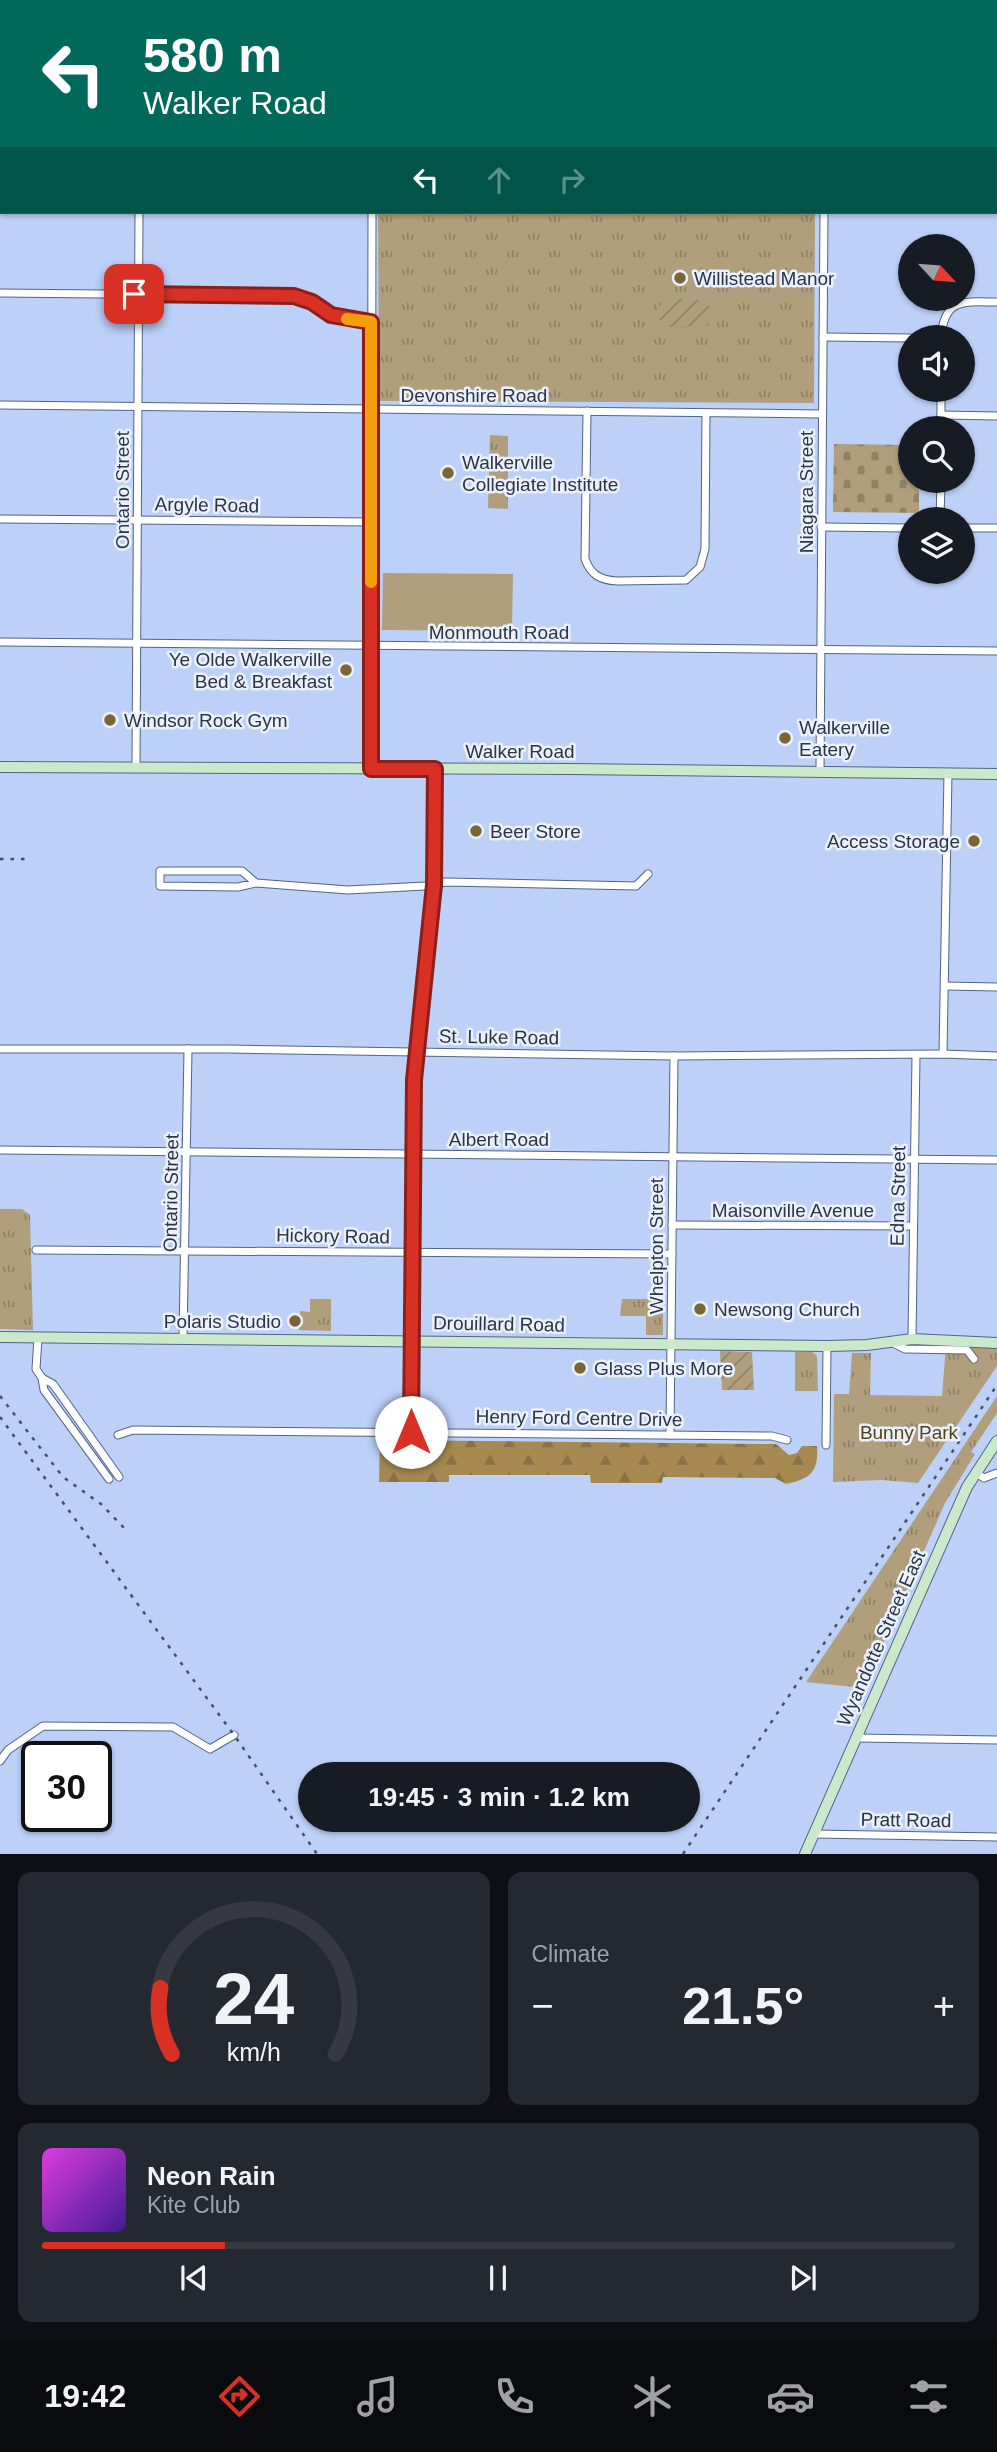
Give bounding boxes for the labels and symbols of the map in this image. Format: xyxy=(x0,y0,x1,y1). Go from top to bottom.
north arrow xyxy=(898,234,975,312)
pin xyxy=(104,264,164,324)
place label: Willistead Manor xyxy=(694,268,835,289)
marker: Willistead Manor xyxy=(672,270,688,286)
street label: Devonshire Road xyxy=(401,385,547,406)
street label: Ontario Street xyxy=(112,430,133,549)
street label: Niagara Street xyxy=(796,430,817,553)
place label: Walkerville Collegiate Institute xyxy=(462,452,618,495)
marker: Walkerville Collegiate Institute xyxy=(440,465,456,481)
street label: Argyle Road xyxy=(155,494,259,516)
street label: Monmouth Road xyxy=(429,622,569,643)
place label: Ye Olde Walkerville Bed & Breakfast xyxy=(169,649,333,692)
marker: Ye Olde Walkerville Bed & Breakfast xyxy=(338,662,354,678)
place label: Windsor Rock Gym xyxy=(124,710,288,731)
marker: Windsor Rock Gym xyxy=(102,712,118,728)
place label: Walkerville Eatery xyxy=(799,717,890,760)
marker: Walkerville Eatery xyxy=(777,730,793,746)
street label: Walker Road xyxy=(465,741,575,762)
place label: Beer Store xyxy=(490,821,581,842)
marker: Beer Store xyxy=(468,823,484,839)
place label: Access Storage xyxy=(827,831,960,852)
marker: Access Storage xyxy=(966,833,982,849)
street label: St. Luke Road xyxy=(439,1025,559,1049)
street label: Albert Road xyxy=(449,1129,549,1150)
street label: Ontario Street xyxy=(159,1133,183,1252)
street label: Edna Street xyxy=(887,1145,909,1246)
street label: Whelpton Street xyxy=(646,1177,667,1314)
street label: Maisonville Avenue xyxy=(712,1200,874,1221)
street label: Hickory Road xyxy=(276,1225,390,1247)
place label: Newsong Church xyxy=(714,1299,860,1320)
marker: Newsong Church xyxy=(692,1301,708,1317)
place label: Polaris Studio xyxy=(164,1311,281,1332)
street label: Drouillard Road xyxy=(433,1312,565,1336)
marker: Polaris Studio xyxy=(287,1313,303,1329)
place label: Glass Plus More xyxy=(594,1358,733,1379)
marker: Glass Plus More xyxy=(572,1360,588,1376)
position arrow xyxy=(374,1395,448,1469)
street label: Henry Ford Centre Drive xyxy=(475,1406,683,1430)
park label: Bunny Park xyxy=(860,1422,959,1443)
street label: Wyandotte Street East xyxy=(833,1546,930,1729)
speed limit sign: 30 xyxy=(21,1741,112,1832)
street label: Pratt Road xyxy=(860,1809,952,1831)

